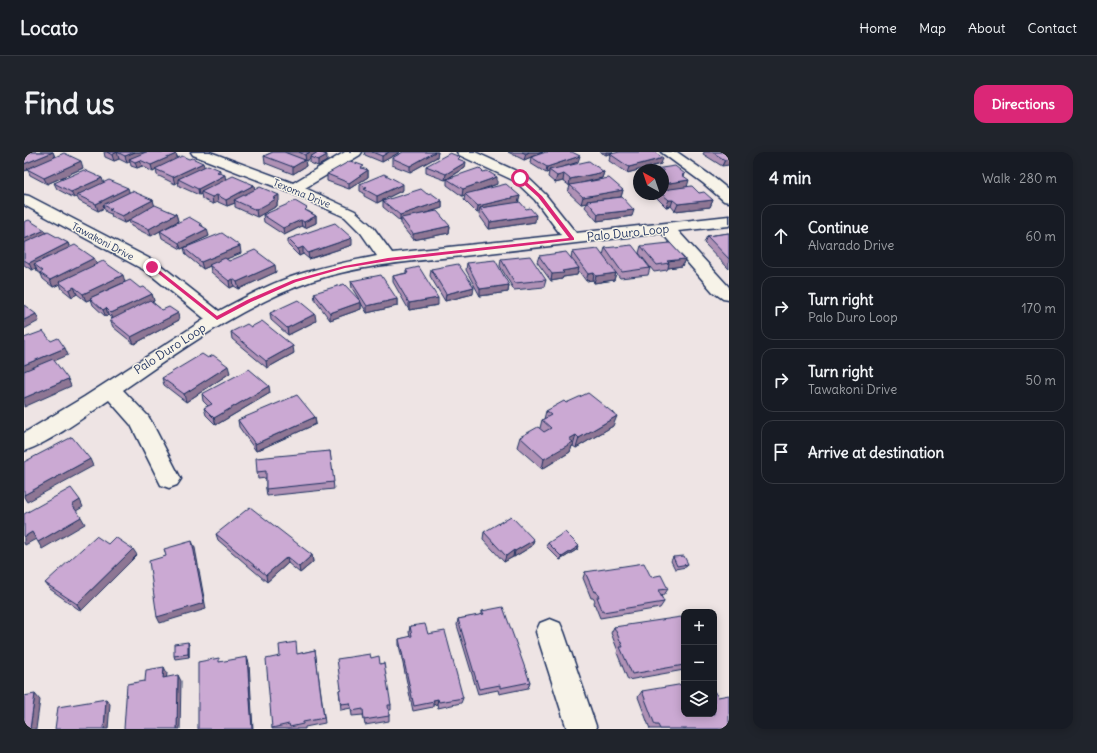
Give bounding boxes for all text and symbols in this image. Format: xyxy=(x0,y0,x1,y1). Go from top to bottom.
text: Locato xyxy=(20,16,78,40)
text: Home xyxy=(859,19,897,37)
text: Map xyxy=(919,19,946,37)
text: About xyxy=(968,19,1006,37)
text: Contact xyxy=(1028,19,1077,37)
button: Directions xyxy=(974,85,1073,123)
text: Find us xyxy=(24,86,115,122)
north arrow xyxy=(633,164,669,200)
text: 4 min xyxy=(769,167,811,189)
route start xyxy=(511,169,529,187)
text: Walk · 280 m xyxy=(982,170,1057,187)
street label: Texoma Drive xyxy=(271,176,332,211)
text: Continue xyxy=(808,218,869,237)
street label: Tawakoni Drive xyxy=(69,220,136,263)
street label: Palo Duro Loop xyxy=(586,221,670,244)
icon: ahead xyxy=(770,225,792,247)
text: 60 m xyxy=(1025,228,1056,245)
text: Alvarado Drive xyxy=(808,237,894,254)
route end xyxy=(143,258,161,276)
text: Turn right xyxy=(808,290,873,309)
icon: right xyxy=(770,297,792,319)
text: 170 m xyxy=(1021,300,1056,317)
text: Palo Duro Loop xyxy=(808,309,898,326)
street label: Palo Duro Loop xyxy=(131,320,209,377)
text: Turn right xyxy=(808,362,873,381)
icon: right xyxy=(770,369,792,391)
text: 50 m xyxy=(1025,372,1056,389)
text: Tawakoni Drive xyxy=(808,381,897,398)
icon: arrive xyxy=(770,441,792,463)
text: Arrive at destination xyxy=(808,443,944,462)
map controls xyxy=(681,609,717,717)
button: + xyxy=(681,609,717,645)
button: − xyxy=(681,645,717,681)
button: layers xyxy=(681,681,717,717)

